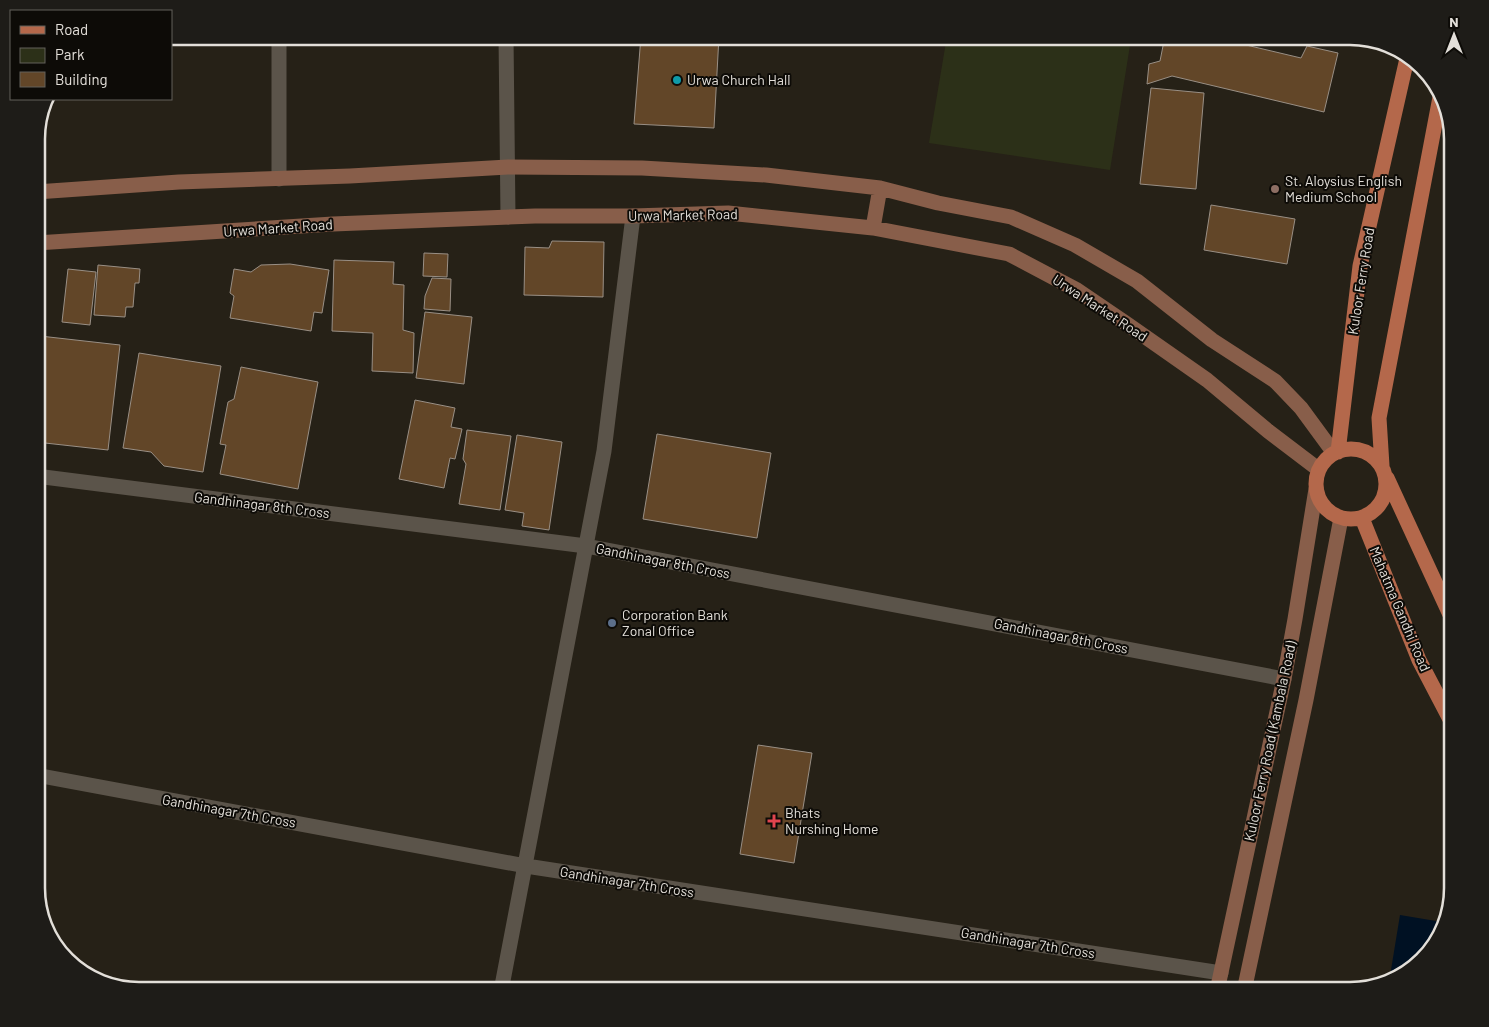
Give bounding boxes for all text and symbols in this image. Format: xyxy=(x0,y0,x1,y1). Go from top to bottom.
legend xyxy=(10,10,172,100)
north arrow xyxy=(1429,10,1479,60)
text: N xyxy=(1449,13,1459,30)
text: Road xyxy=(55,20,88,38)
text: Park xyxy=(55,45,85,63)
text: Building xyxy=(55,70,108,88)
place label: Urwa Church Hall xyxy=(687,71,790,88)
marker: Urwa Church Hall xyxy=(671,74,683,86)
place label: St. Aloysius English Medium School xyxy=(1285,172,1402,205)
marker: St. Aloysius English Medium School xyxy=(1269,183,1281,195)
street label: Urwa Market Road xyxy=(628,205,738,224)
street label: Urwa Market Road xyxy=(223,215,333,240)
street label: Kuloor Ferry Road xyxy=(1344,226,1377,336)
street label: Urwa Market Road xyxy=(1050,271,1151,345)
street label: Gandhinagar 8th Cross xyxy=(193,488,331,521)
street label: Gandhinagar 8th Cross xyxy=(595,539,732,582)
street label: Mahatma Gandhi Road xyxy=(1366,544,1434,674)
place label: Corporation Bank Zonal Office xyxy=(622,606,728,639)
street label: Gandhinagar 8th Cross xyxy=(993,614,1130,657)
marker: Corporation Bank Zonal Office xyxy=(606,617,618,629)
street label: Kuloor Ferry Road (Kambala Road) xyxy=(1240,639,1299,843)
street label: Gandhinagar 7th Cross xyxy=(161,790,298,831)
place label: Bhats Nurshing Home xyxy=(785,804,878,837)
marker: Bhats Nurshing Home xyxy=(767,814,781,828)
street label: Gandhinagar 7th Cross xyxy=(559,863,696,901)
street label: Gandhinagar 7th Cross xyxy=(960,924,1097,962)

